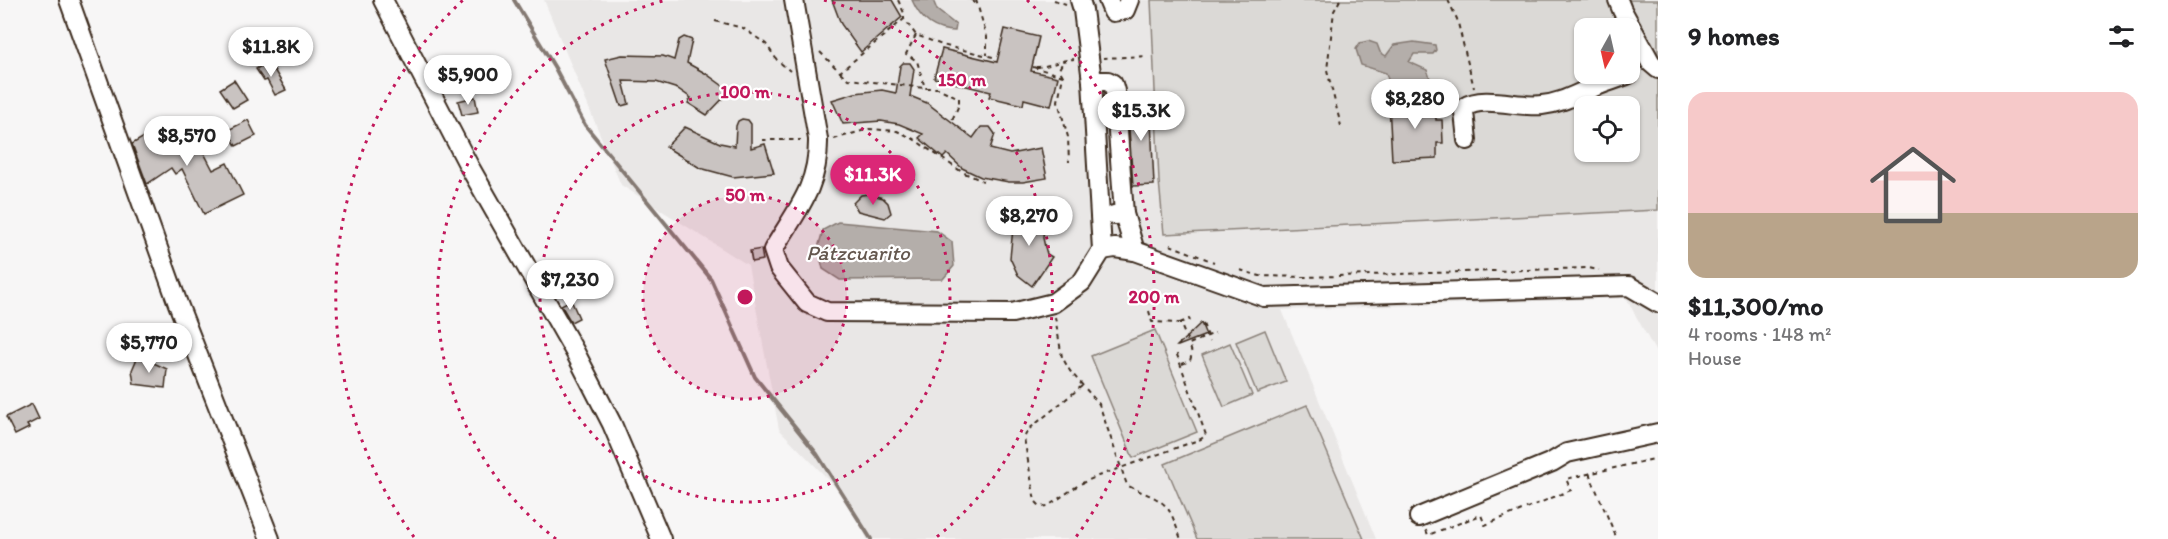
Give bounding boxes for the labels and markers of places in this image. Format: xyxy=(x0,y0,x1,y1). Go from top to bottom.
pin: $11.8K xyxy=(222,27,320,78)
pin: $5,900 xyxy=(419,55,517,106)
pin: $8,280 xyxy=(1366,79,1464,130)
pin: $15.3K xyxy=(1092,91,1190,142)
pin: $8,570 xyxy=(138,116,236,167)
pin: $11.3K xyxy=(824,155,922,206)
pin: $8,270 xyxy=(980,196,1078,247)
pin: $7,230 xyxy=(521,260,619,311)
centre of rings xyxy=(735,287,755,307)
pin: $5,770 xyxy=(100,323,198,374)

